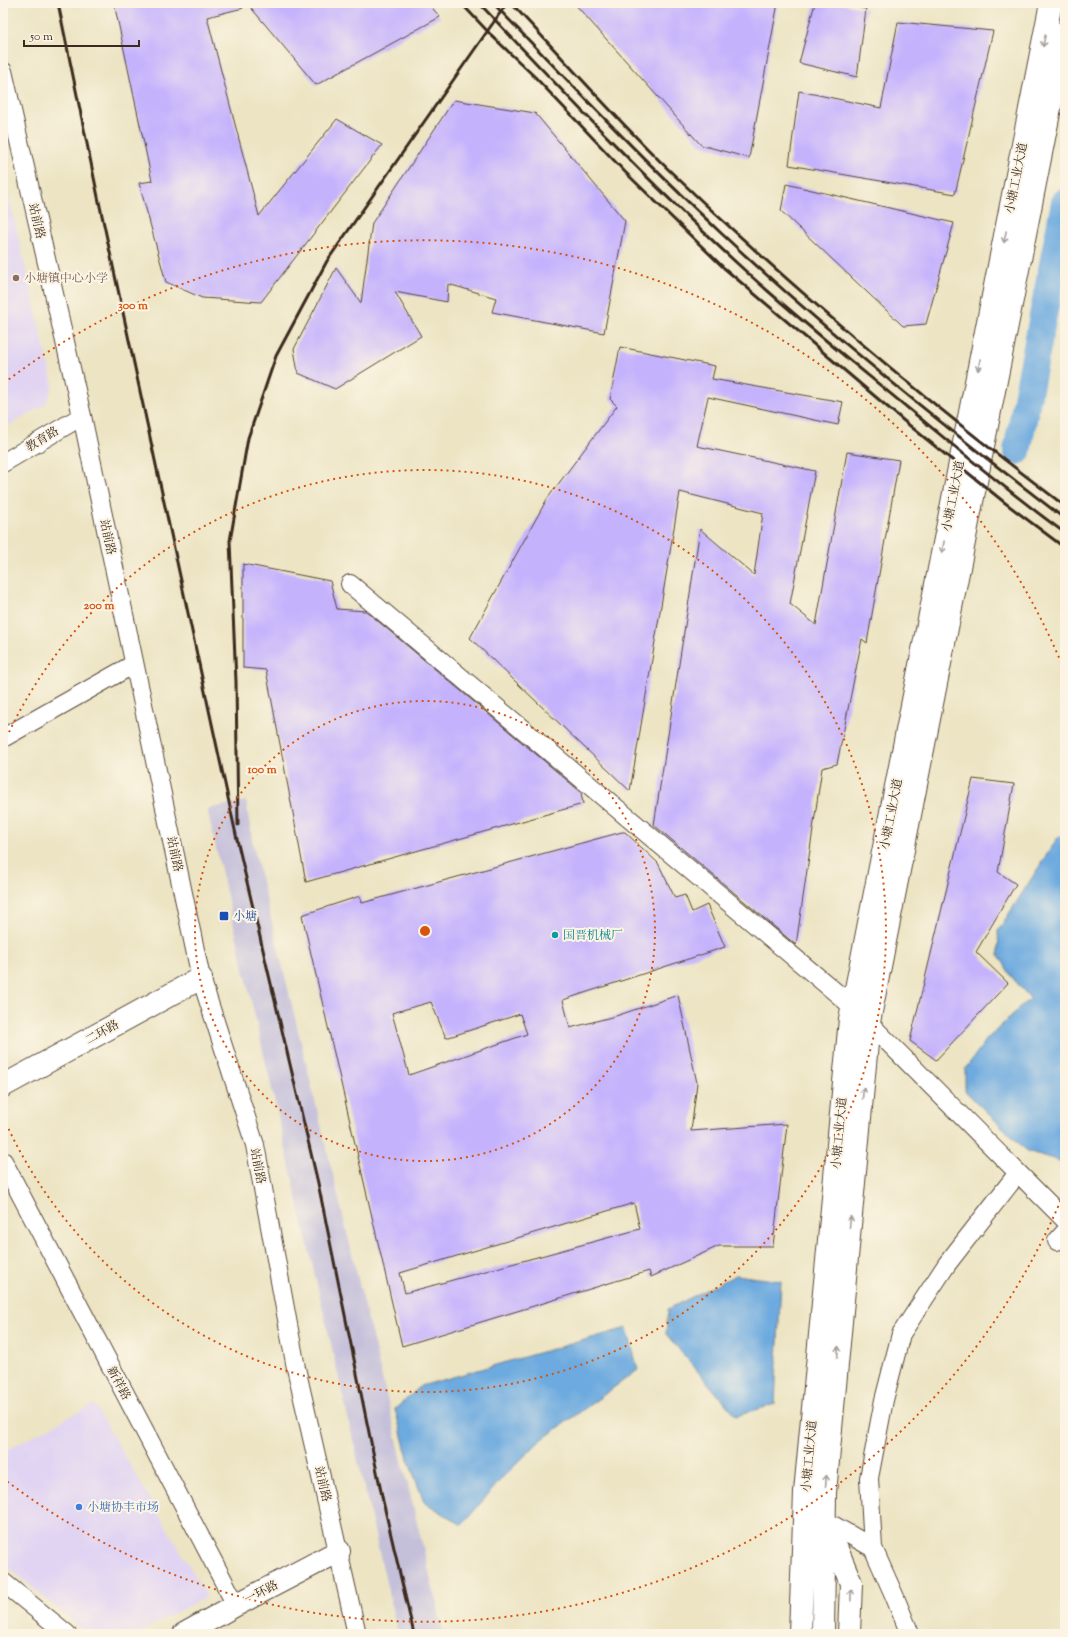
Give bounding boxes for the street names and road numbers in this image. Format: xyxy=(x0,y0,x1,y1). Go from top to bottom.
street label: 小塘工业大道 xyxy=(1001,141,1033,215)
street label: 站前路 xyxy=(23,202,49,241)
street label: 教育路 xyxy=(22,423,63,457)
street label: 小塘工业大道 xyxy=(938,459,970,533)
street label: 站前路 xyxy=(94,518,120,557)
street label: 小塘工业大道 xyxy=(876,777,908,851)
street label: 站前路 xyxy=(161,835,187,874)
street label: 二环路 xyxy=(82,1016,123,1049)
street label: 小塘工业大道 xyxy=(828,1096,852,1170)
street label: 站前路 xyxy=(245,1147,269,1186)
street label: 新祥路 xyxy=(102,1363,135,1404)
street label: 小塘工业大道 xyxy=(798,1419,822,1493)
street label: 站前路 xyxy=(309,1465,335,1504)
street label: 一环路 xyxy=(241,1577,282,1609)

